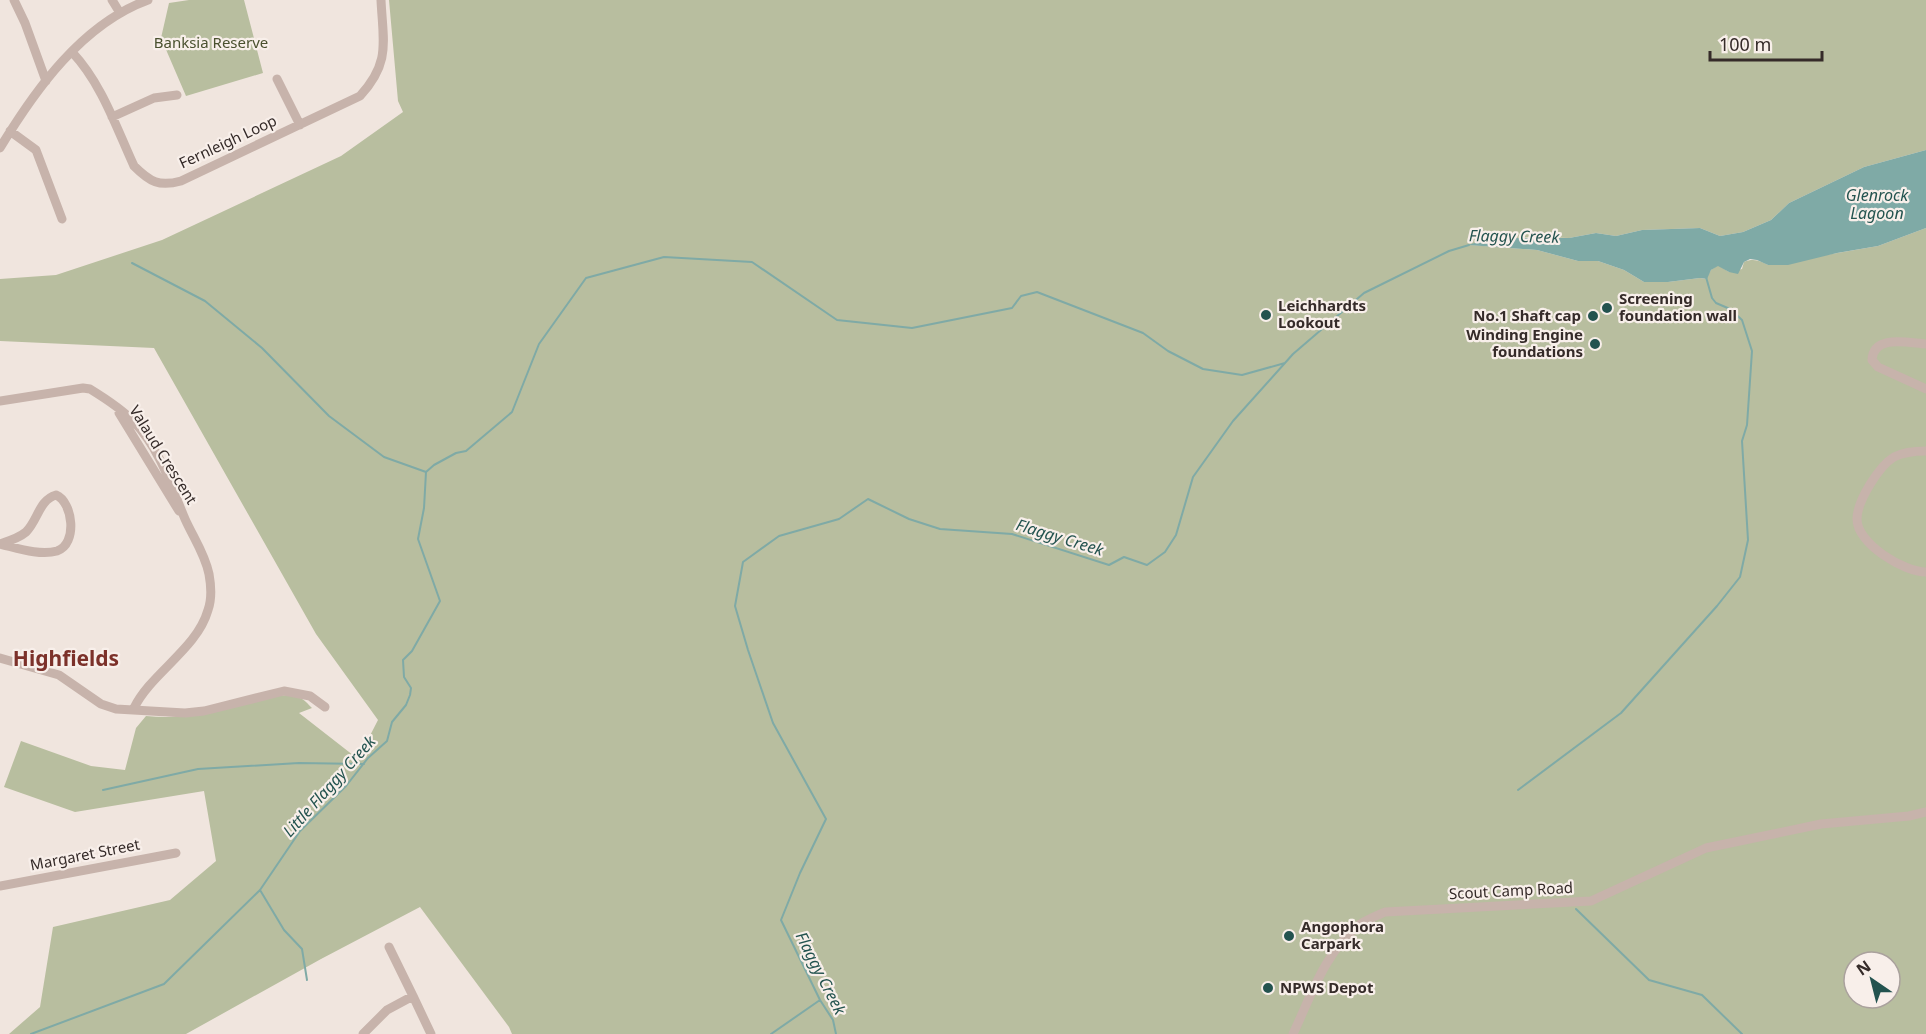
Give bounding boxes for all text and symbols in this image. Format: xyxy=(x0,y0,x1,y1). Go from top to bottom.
scale bar xyxy=(1710,24,1822,62)
park label: Banksia Reserve xyxy=(154,32,268,52)
text: 100 m xyxy=(1719,32,1771,56)
street label: Fernleigh Loop xyxy=(176,110,280,172)
water label: Glenrock Lagoon xyxy=(1846,184,1909,224)
water label: Flaggy Creek xyxy=(1469,224,1560,248)
place label: Screening foundation wall xyxy=(1619,288,1737,325)
place label: Leichhardts Lookout xyxy=(1278,295,1366,332)
marker: Screening foundation wall xyxy=(1600,301,1614,315)
place label: No.1 Shaft cap xyxy=(1473,305,1581,325)
marker: Leichhardts Lookout xyxy=(1259,308,1273,322)
marker: No.1 Shaft cap xyxy=(1586,309,1600,323)
place label: Winding Engine foundations xyxy=(1466,324,1583,361)
marker: Winding Engine foundations xyxy=(1588,337,1602,351)
street label: Valaud Crescent xyxy=(125,401,203,508)
water label: Flaggy Creek xyxy=(1014,513,1107,561)
district label: Highfields xyxy=(13,644,119,672)
water label: Little Flaggy Creek xyxy=(278,730,381,841)
street label: Margaret Street xyxy=(28,833,142,874)
street label: Scout Camp Road xyxy=(1448,877,1573,903)
place label: Angophora Carpark xyxy=(1301,916,1384,953)
water label: Flaggy Creek xyxy=(791,928,852,1019)
marker: Angophora Carpark xyxy=(1282,929,1296,943)
north arrow xyxy=(1842,950,1902,1010)
text: N xyxy=(1852,955,1875,980)
place label: NPWS Depot xyxy=(1280,977,1374,997)
marker: NPWS Depot xyxy=(1261,981,1275,995)

